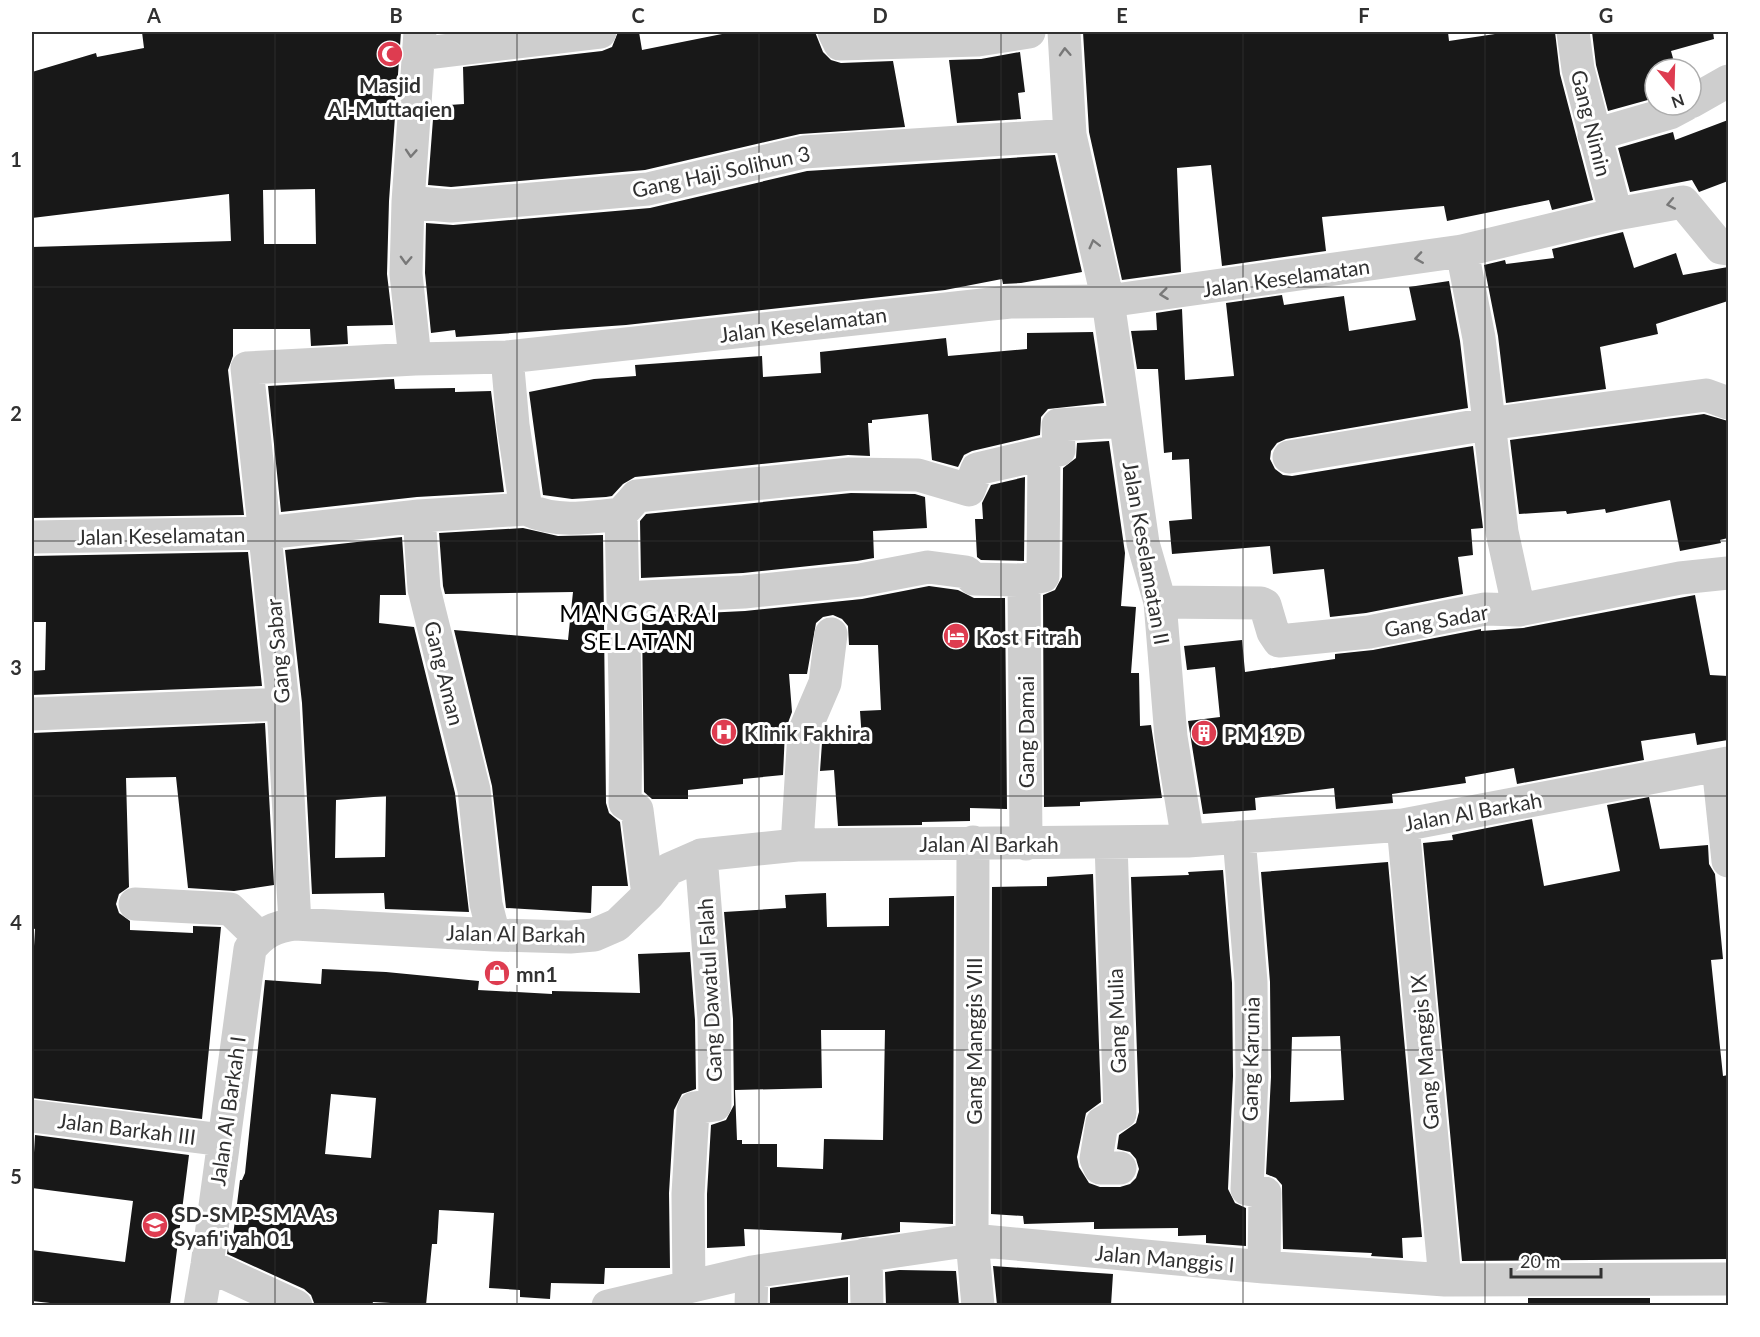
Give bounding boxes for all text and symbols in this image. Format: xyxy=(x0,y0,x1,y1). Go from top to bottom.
text: A xyxy=(146,3,161,27)
text: B xyxy=(389,3,403,27)
text: C xyxy=(631,3,645,27)
text: D xyxy=(872,3,888,27)
text: E xyxy=(1116,3,1128,27)
text: F xyxy=(1358,3,1370,27)
text: G xyxy=(1599,3,1613,27)
mosque icon: Masjid Al-Muttaqien xyxy=(375,39,405,69)
one-way arrow xyxy=(1059,48,1072,57)
north arrow xyxy=(1643,57,1703,117)
street label: Gang Nimin xyxy=(1567,67,1617,179)
place label: Masjid Al-Muttaqien xyxy=(327,72,452,121)
text: N xyxy=(1669,91,1687,113)
street label: Gang Haji Solihun 3 xyxy=(630,140,812,202)
text: 1 xyxy=(10,147,22,171)
one-way arrow xyxy=(405,148,418,157)
one-way arrow xyxy=(1666,197,1676,210)
one-way arrow xyxy=(1089,240,1102,250)
one-way arrow xyxy=(1414,251,1424,264)
street label: Jalan Keselamatan xyxy=(1201,253,1371,301)
one-way arrow xyxy=(400,256,412,265)
one-way arrow xyxy=(1159,287,1168,300)
street label: Jalan Keselamatan xyxy=(718,301,888,347)
text: 2 xyxy=(10,401,22,425)
street label: Jalan Keselamatan II xyxy=(1119,459,1175,647)
street label: Jalan Keselamatan xyxy=(77,521,245,549)
street label: Gang Sabar xyxy=(260,597,294,705)
district label: MANGGARAI SELATAN xyxy=(559,598,719,655)
street label: Gang Sadar xyxy=(1382,598,1490,641)
street label: Gang Aman xyxy=(420,618,470,728)
hotel icon: Kost Fitrah xyxy=(941,621,971,651)
place label: Kost Fitrah xyxy=(976,624,1079,649)
text: 3 xyxy=(10,655,22,679)
street label: Gang Damai xyxy=(1013,676,1038,788)
hospital icon: Klinik Fakhira xyxy=(709,717,739,747)
building icon: PM 19D xyxy=(1189,718,1219,748)
place label: Klinik Fakhira xyxy=(744,720,870,745)
place label: PM 19D xyxy=(1224,721,1302,746)
street label: Jalan Al Barkah xyxy=(1402,787,1544,835)
street label: Jalan Al Barkah xyxy=(919,831,1059,856)
street label: Gang Dawatul Falah xyxy=(692,897,726,1083)
text: 4 xyxy=(10,910,22,934)
street label: Jalan Al Barkah xyxy=(446,919,586,947)
street label: Gang Manggis VIII xyxy=(961,957,986,1125)
shop icon: mn1 xyxy=(482,958,512,988)
place label: mn1 xyxy=(516,961,558,986)
street label: Gang Mulia xyxy=(1102,968,1130,1074)
street label: Gang Manggis IX xyxy=(1405,973,1443,1131)
street label: Gang Karunia xyxy=(1236,997,1264,1121)
street label: Jalan Al Barkah I xyxy=(204,1035,250,1187)
street label: Jalan Barkah III xyxy=(57,1107,197,1149)
text: 5 xyxy=(10,1164,22,1188)
place label: SD-SMP-SMA As Syafi'iyah 01 xyxy=(174,1201,335,1250)
school or university icon: SD-SMP-SMA As Syafi'iyah 01 xyxy=(140,1210,170,1240)
street label: Jalan Manggis I xyxy=(1094,1239,1236,1277)
scale bar xyxy=(1511,1241,1601,1279)
text: 20 m xyxy=(1520,1250,1560,1272)

